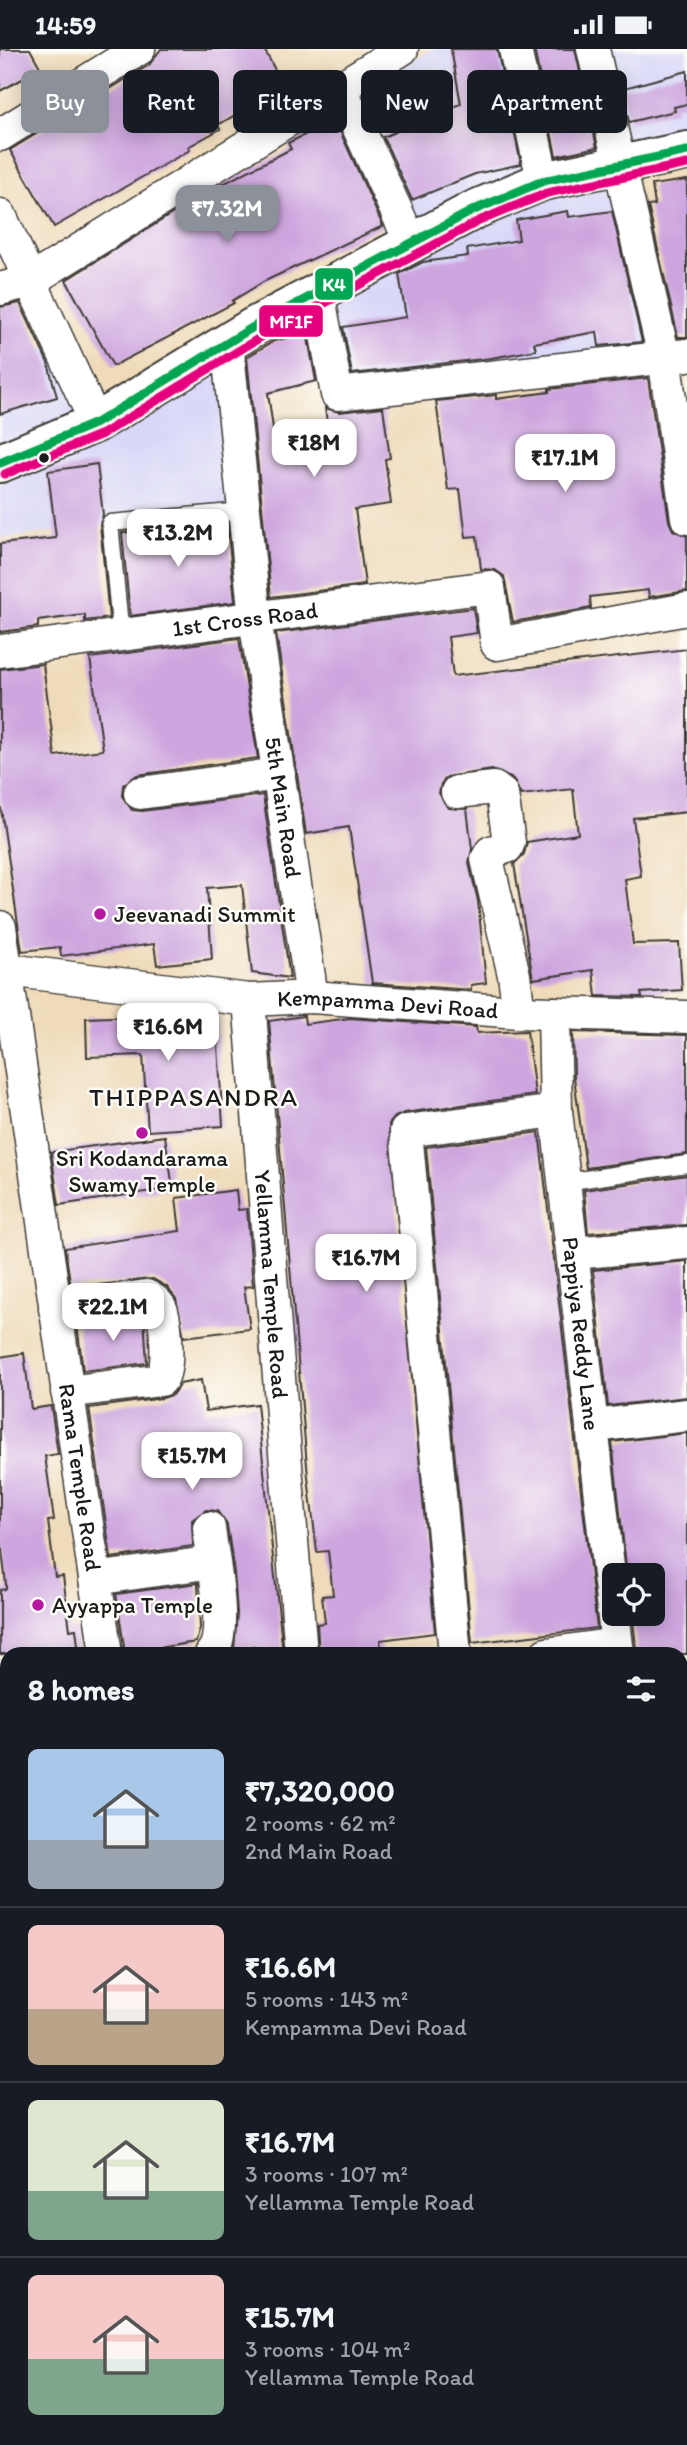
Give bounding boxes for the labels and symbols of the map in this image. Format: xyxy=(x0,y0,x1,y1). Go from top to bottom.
pin: ₹7.32M xyxy=(170,185,284,245)
line badge: K4 xyxy=(314,267,354,301)
text: K4 xyxy=(322,273,346,296)
line badge: MF1F xyxy=(258,304,324,338)
text: MF1F xyxy=(269,310,313,333)
pin: ₹18M xyxy=(273,419,355,479)
pin: ₹17.1M xyxy=(508,435,622,494)
unlabelled marker xyxy=(37,451,51,465)
pin: ₹13.2M xyxy=(121,510,235,569)
street label: 1st Cross Road xyxy=(170,595,320,642)
street label: 5th Main Road xyxy=(259,735,308,880)
place label: Jeevanadi Summit xyxy=(114,900,296,928)
marker: Jeevanadi Summit xyxy=(92,906,108,922)
street label: Kempamma Devi Road xyxy=(276,982,500,1025)
pin: ₹16.6M xyxy=(111,1003,225,1063)
district label: THIPPASANDRA xyxy=(89,1081,299,1113)
marker: Sri Kodandarama Swamy Temple xyxy=(134,1125,150,1141)
place label: Sri Kodandarama Swamy Temple xyxy=(56,1144,228,1198)
street label: Yellamma Temple Road xyxy=(249,1169,295,1399)
pin: ₹16.7M xyxy=(309,1235,423,1294)
street label: Pappiya Reddy Lane xyxy=(556,1235,606,1432)
pin: ₹22.1M xyxy=(56,1283,170,1343)
street label: Rama Temple Road xyxy=(53,1382,108,1573)
pin: ₹15.7M xyxy=(135,1433,249,1492)
place label: Ayyappa Temple xyxy=(52,1591,213,1619)
marker: Ayyappa Temple xyxy=(30,1597,46,1613)

